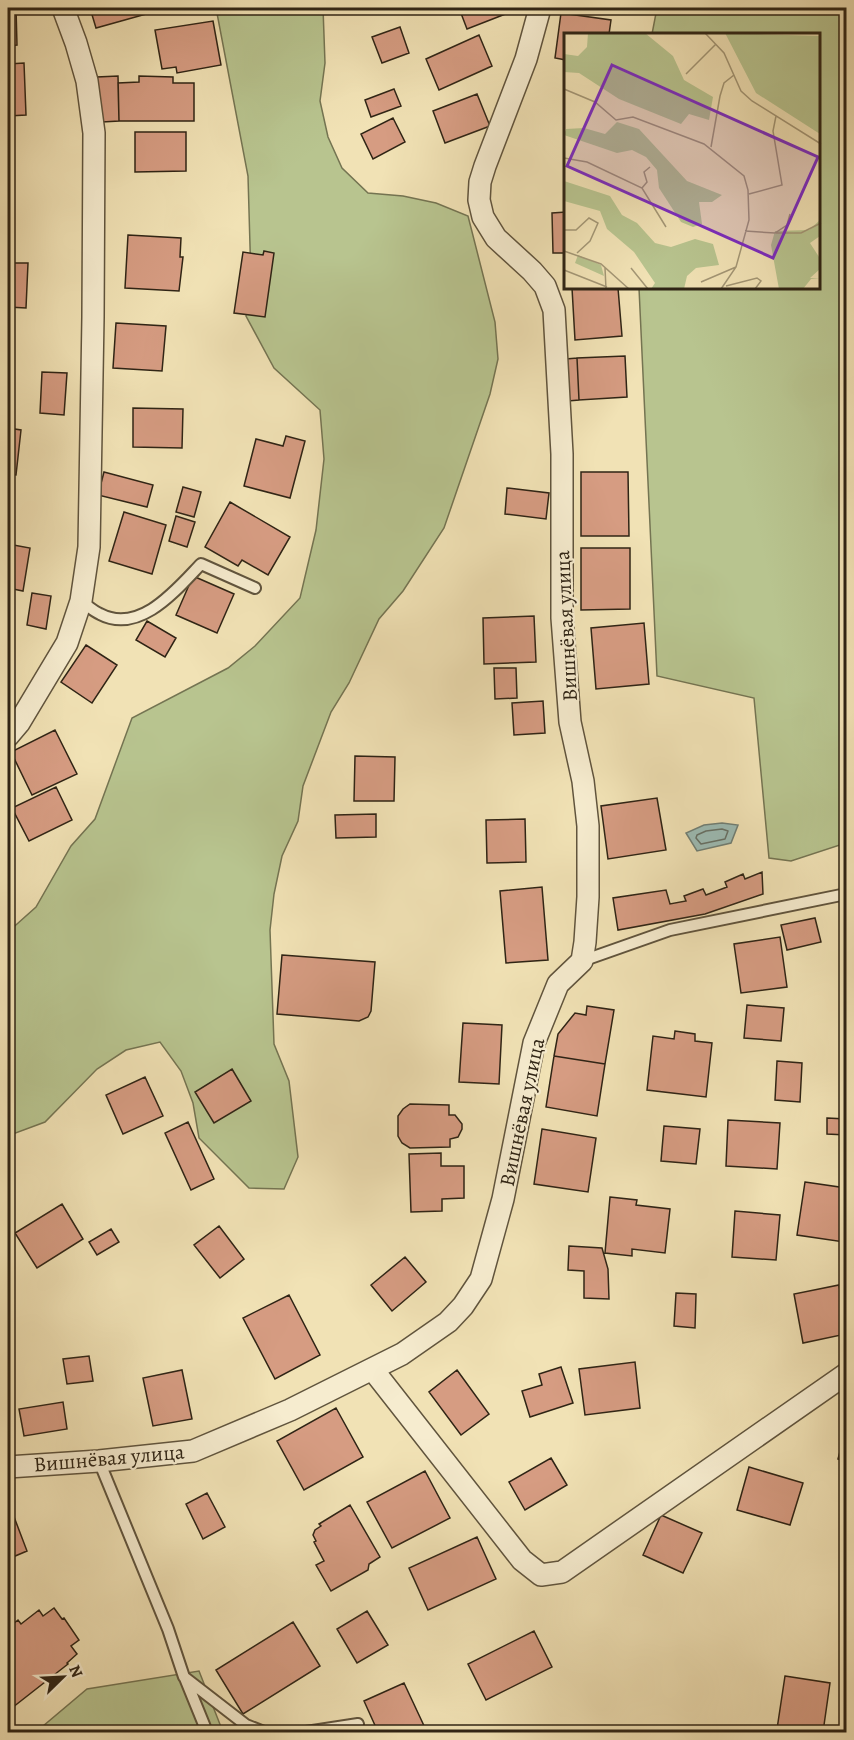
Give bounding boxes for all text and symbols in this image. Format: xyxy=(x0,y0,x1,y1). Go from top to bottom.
inset map xyxy=(564,33,821,290)
street label: Вишнёвая улица xyxy=(548,549,584,702)
street label: Вишнёвая улица xyxy=(493,1035,551,1189)
street label: Вишнёвая улица xyxy=(32,1437,186,1479)
north arrow xyxy=(33,1647,93,1707)
text: N xyxy=(63,1662,88,1681)

